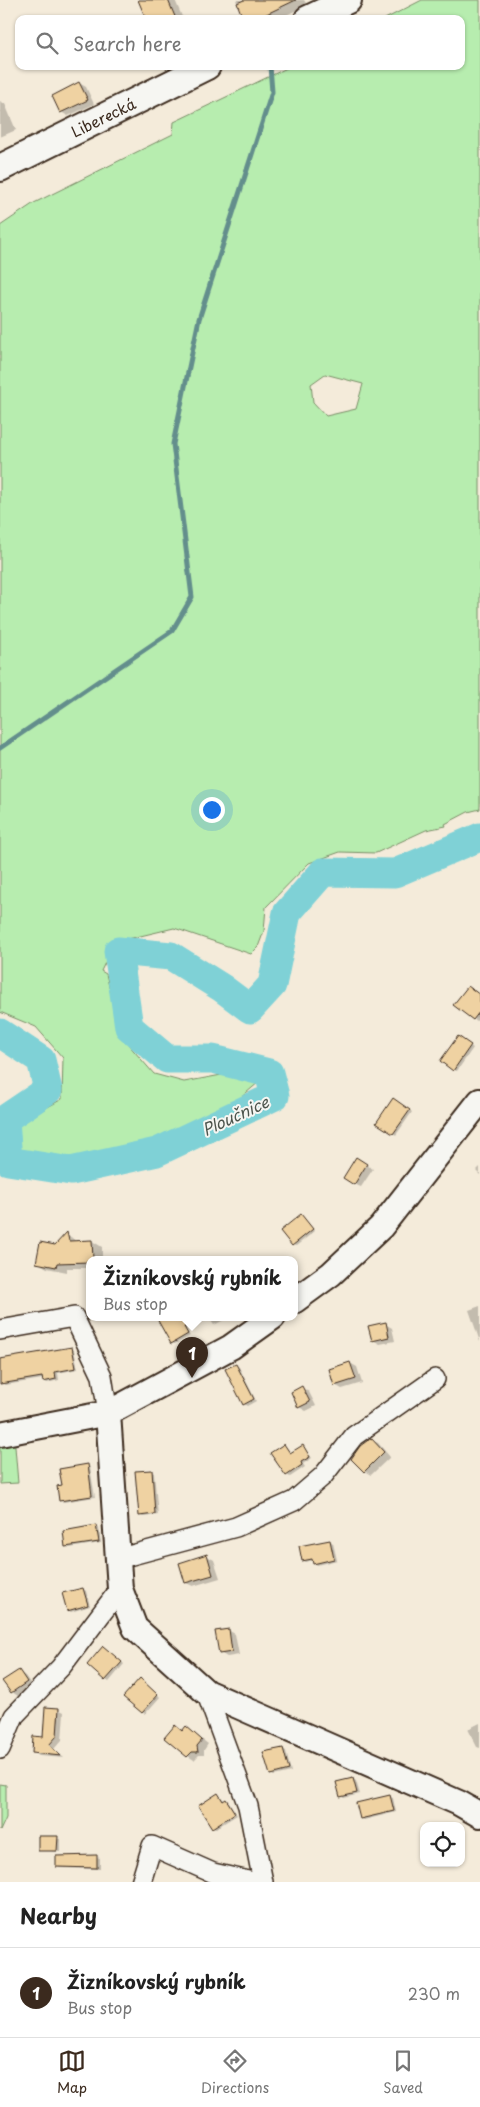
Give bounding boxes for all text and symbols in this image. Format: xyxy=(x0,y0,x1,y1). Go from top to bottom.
search box xyxy=(15,15,465,70)
icon: search xyxy=(33,29,61,57)
text: Search here xyxy=(73,29,182,57)
street label: Liberecká xyxy=(67,91,140,143)
your location xyxy=(199,797,225,823)
water label: Ploučnice xyxy=(198,1088,274,1141)
popup xyxy=(86,1256,298,1321)
text: Žizníkovský rybník xyxy=(103,1263,281,1291)
text: Bus stop xyxy=(103,1291,168,1315)
pin: 1 xyxy=(176,1337,208,1378)
map controls xyxy=(420,1822,465,1867)
button: locate xyxy=(420,1822,465,1867)
text: Nearby xyxy=(20,1899,97,1931)
text: Žizníkovský rybník xyxy=(67,1967,246,1995)
text: 1 xyxy=(32,1981,40,2005)
text: 230 m xyxy=(408,1981,460,2005)
text: Bus stop xyxy=(67,1995,132,2019)
tab: Map xyxy=(57,2047,87,2098)
tab: Directions xyxy=(201,2047,269,2098)
tab: Saved xyxy=(383,2047,423,2098)

